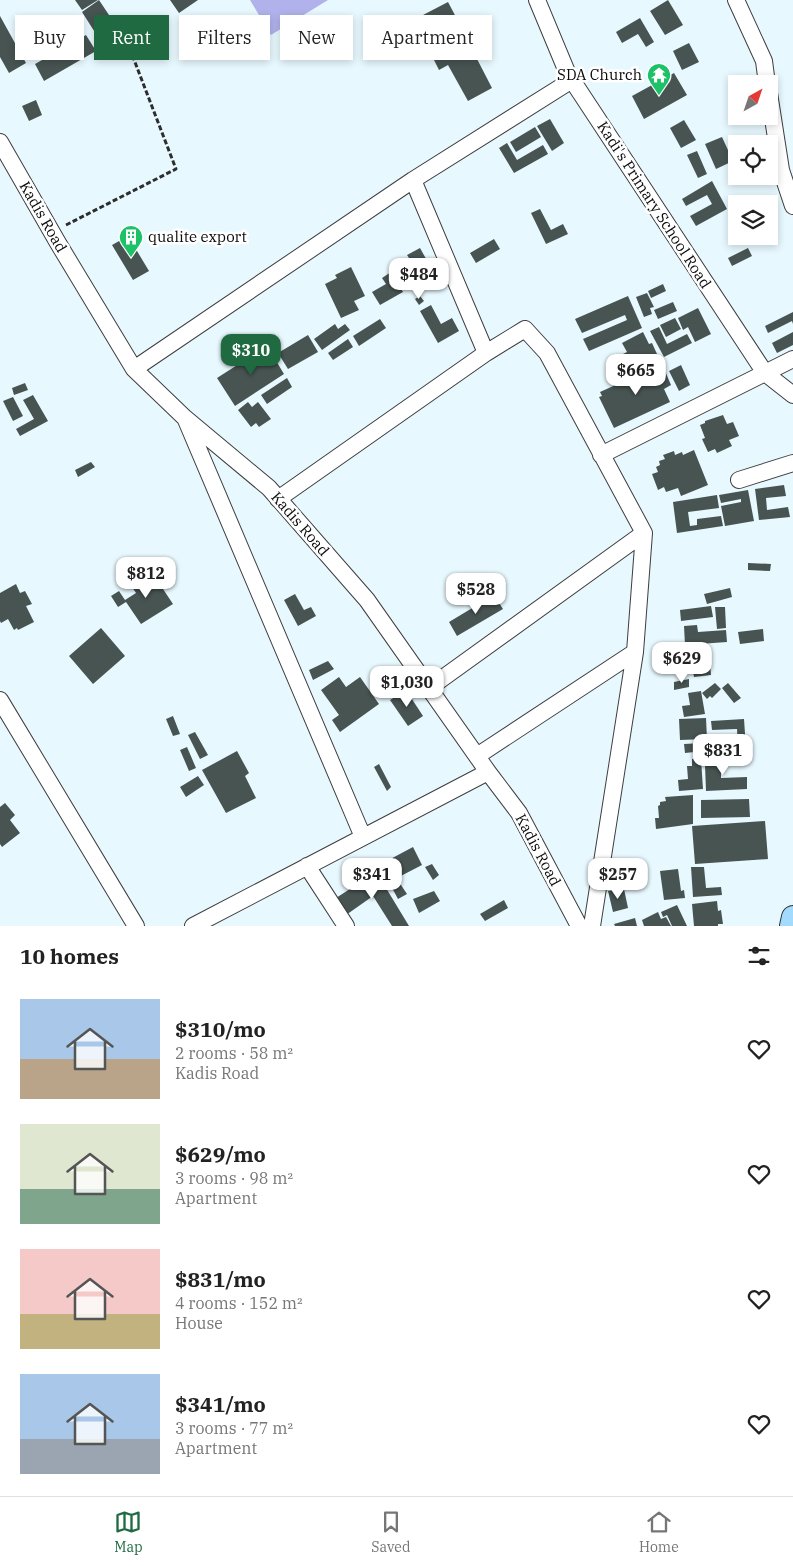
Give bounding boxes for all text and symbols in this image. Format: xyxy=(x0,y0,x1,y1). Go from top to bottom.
chip: Buy xyxy=(15,15,84,60)
chip: Rent xyxy=(94,15,169,60)
chip: Filters xyxy=(179,15,270,60)
chip: New xyxy=(280,15,353,60)
chip: Apartment xyxy=(363,15,492,60)
temple icon: SDA Church xyxy=(646,62,672,96)
place label: SDA Church xyxy=(557,65,642,84)
north arrow xyxy=(728,75,778,125)
map controls xyxy=(728,75,778,245)
street label: Kadi's Primary School Road xyxy=(593,118,716,292)
button: locate xyxy=(728,135,778,185)
street label: Kadis Road xyxy=(15,178,71,256)
button: layers xyxy=(728,195,778,245)
building icon: qualite export xyxy=(118,224,144,258)
place label: qualite export xyxy=(148,227,247,246)
pin: $484 xyxy=(389,258,449,300)
text: $484 xyxy=(400,264,438,284)
pin: $310 xyxy=(221,334,281,376)
text: $310 xyxy=(232,340,270,360)
pin: $665 xyxy=(606,354,666,396)
text: $665 xyxy=(617,360,655,380)
street label: Kadis Road xyxy=(267,488,333,560)
pin: $812 xyxy=(116,556,176,599)
text: $812 xyxy=(127,563,165,583)
pin: $528 xyxy=(446,572,506,615)
text: $528 xyxy=(457,579,495,599)
pin: $629 xyxy=(652,642,712,684)
text: $629 xyxy=(663,648,701,668)
pin: $1,030 xyxy=(366,666,448,708)
text: $1,030 xyxy=(381,672,433,692)
pin: $831 xyxy=(693,734,753,776)
text: $831 xyxy=(704,740,742,760)
street label: Kadis Road xyxy=(512,810,565,889)
pin: $341 xyxy=(342,858,402,900)
pin: $257 xyxy=(588,858,648,900)
text: $341 xyxy=(353,864,391,884)
text: $257 xyxy=(599,864,637,884)
text: 10 homes xyxy=(20,942,119,970)
icon: filters xyxy=(745,942,773,970)
text: $310/mo xyxy=(175,1015,266,1043)
icon: home xyxy=(60,1019,120,1079)
icon: heart xyxy=(745,1035,773,1063)
text: 2 rooms · 58 m² xyxy=(175,1043,293,1063)
text: Kadis Road xyxy=(175,1063,259,1083)
text: $629/mo xyxy=(175,1140,266,1168)
icon: home xyxy=(60,1144,120,1204)
icon: heart xyxy=(745,1160,773,1188)
text: 3 rooms · 98 m² xyxy=(175,1168,293,1188)
text: Apartment xyxy=(175,1188,257,1208)
text: $831/mo xyxy=(175,1265,266,1293)
icon: home xyxy=(60,1269,120,1329)
icon: heart xyxy=(745,1285,773,1313)
text: 4 rooms · 152 m² xyxy=(175,1293,303,1313)
text: House xyxy=(175,1313,223,1333)
text: $341/mo xyxy=(175,1390,266,1418)
icon: home xyxy=(60,1394,120,1454)
icon: heart xyxy=(745,1410,773,1438)
text: 3 rooms · 77 m² xyxy=(175,1418,293,1438)
text: Apartment xyxy=(175,1438,257,1458)
tab: Map xyxy=(114,1508,143,1556)
tab: Saved xyxy=(371,1508,410,1556)
tab: Home xyxy=(639,1508,679,1556)

